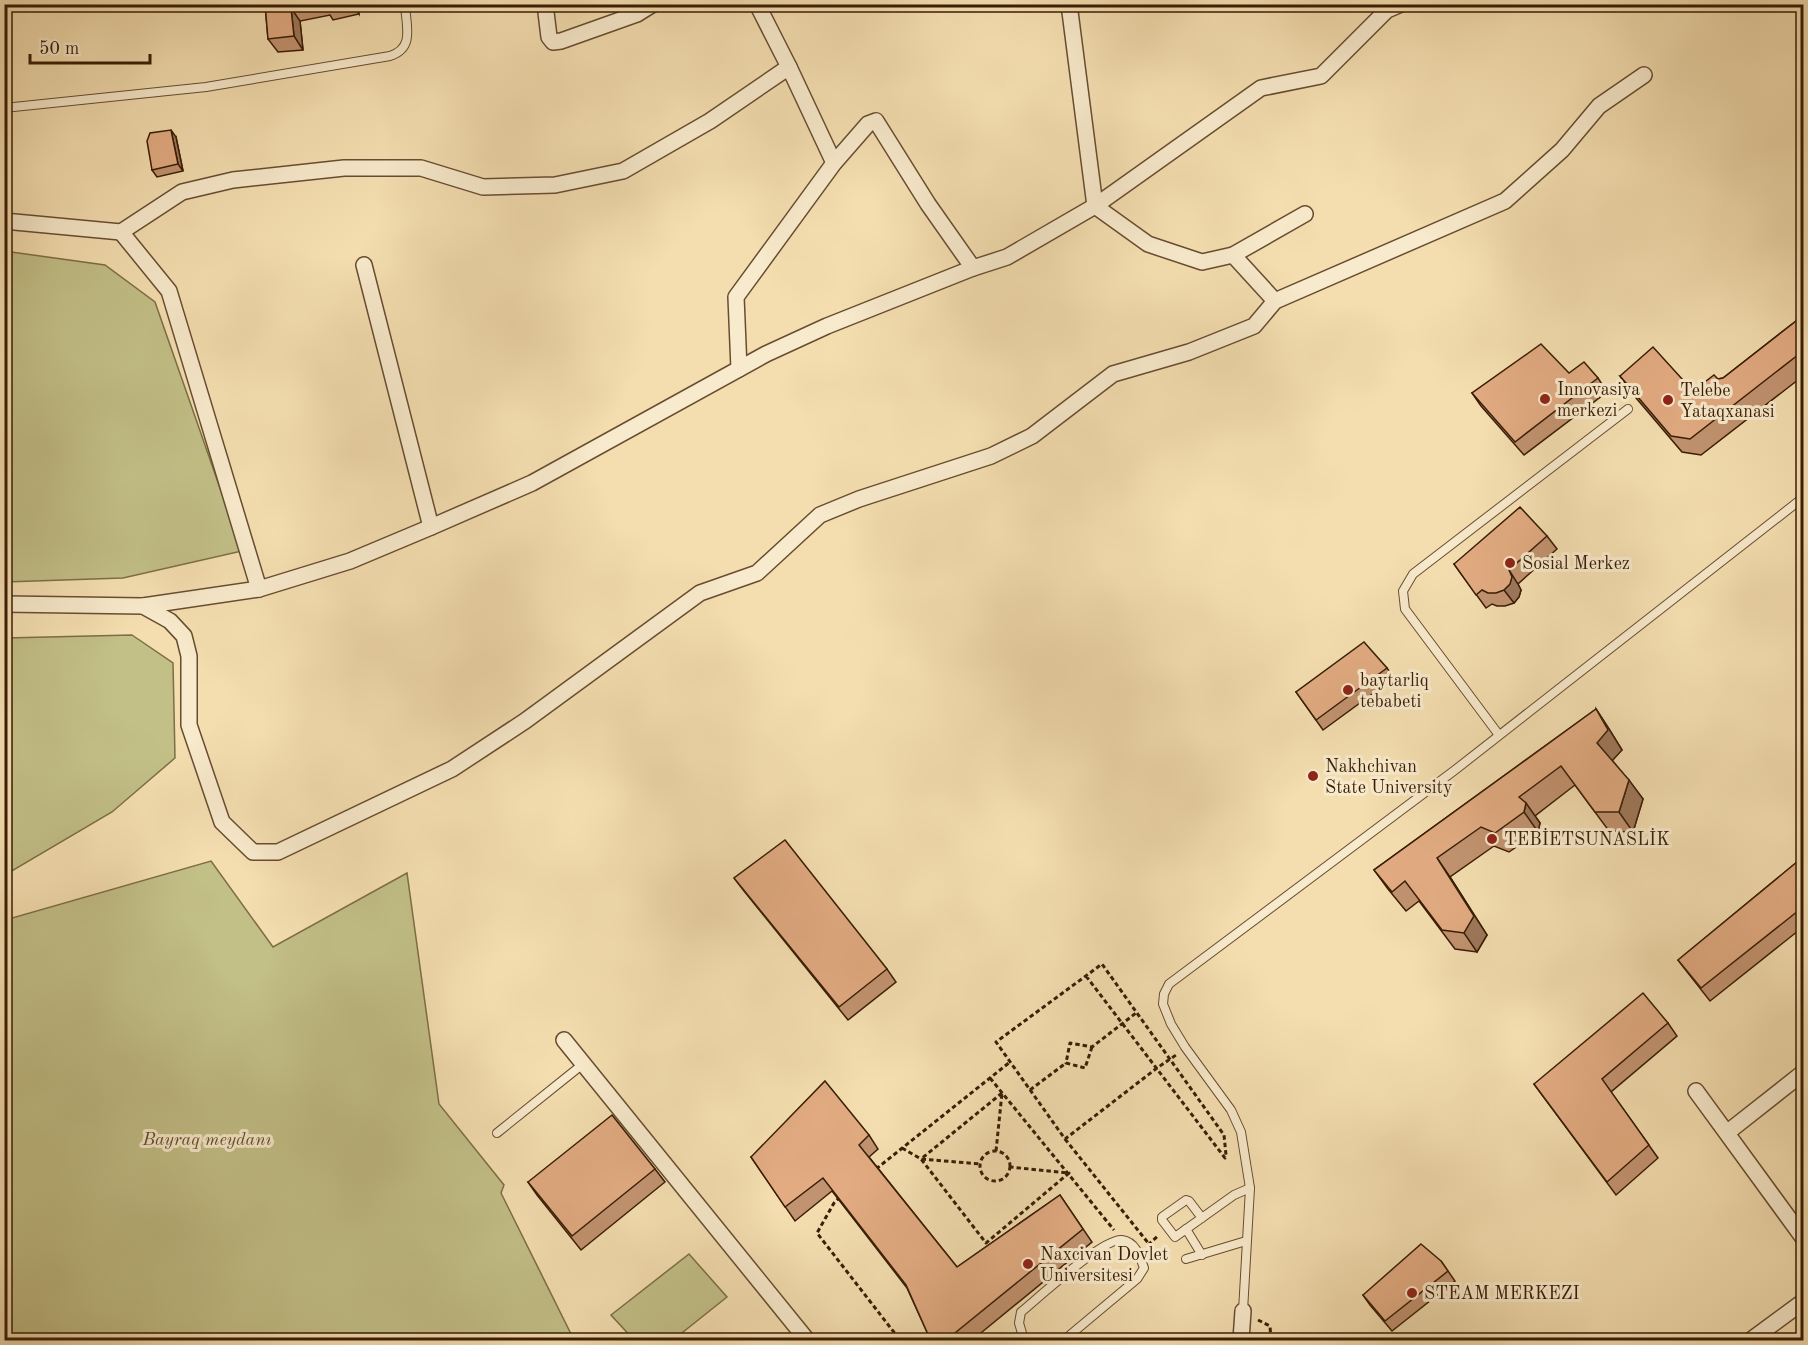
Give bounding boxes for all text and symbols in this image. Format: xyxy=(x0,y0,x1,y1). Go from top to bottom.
scale bar xyxy=(30,27,150,65)
text: 50 m xyxy=(39,40,79,58)
place label: Innovasiya merkezi xyxy=(1557,381,1640,420)
place label: Telebe Yataqxanasi xyxy=(1680,382,1775,421)
marker: Innovasiya merkezi xyxy=(1538,392,1552,406)
marker: Telebe Yataqxanasi xyxy=(1661,393,1675,407)
place label: Sosial Merkez xyxy=(1522,555,1630,573)
marker: Sosial Merkez xyxy=(1503,556,1517,570)
place label: baytarliq tebabeti xyxy=(1360,672,1429,711)
marker: baytarliq tebabeti xyxy=(1341,683,1355,697)
place label: Nakhchivan State University xyxy=(1325,758,1453,797)
marker: Nakhchivan State University xyxy=(1306,769,1320,783)
place label: TEBİETSUNASLİK xyxy=(1504,828,1670,849)
marker: TEBİETSUNASLİK xyxy=(1485,832,1499,846)
park label: Bayraq meydanı xyxy=(142,1131,271,1149)
place label: Naxcivan Dovlet Universitesi xyxy=(1040,1246,1168,1285)
marker: Naxcivan Dovlet Universitesi xyxy=(1021,1257,1035,1271)
place label: STEAM MERKEZI xyxy=(1424,1285,1580,1303)
marker: STEAM MERKEZI xyxy=(1405,1286,1419,1300)

